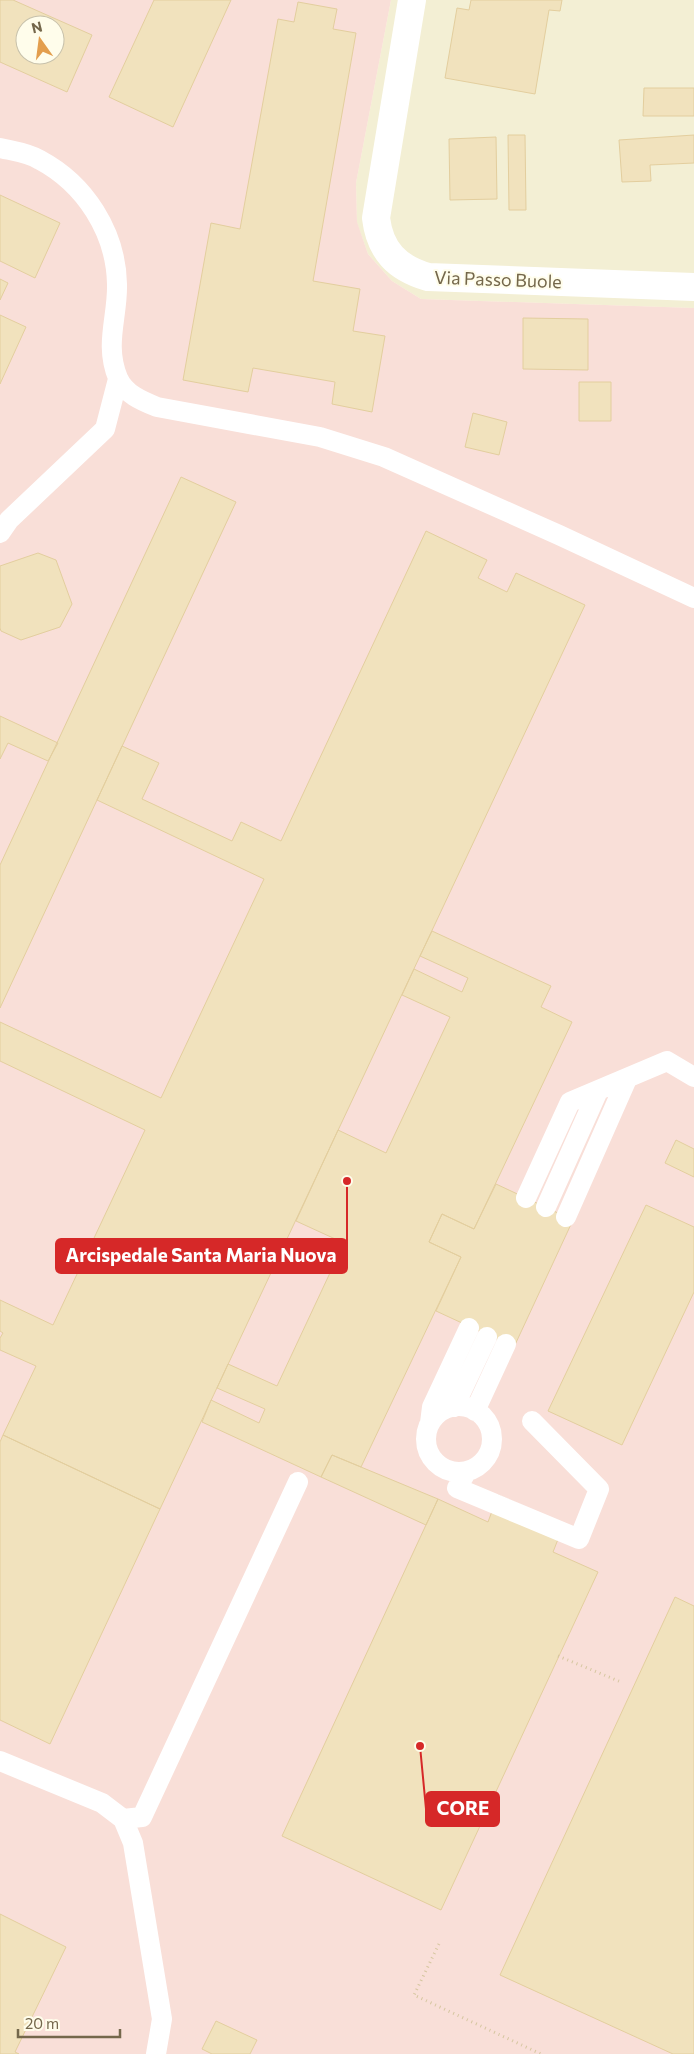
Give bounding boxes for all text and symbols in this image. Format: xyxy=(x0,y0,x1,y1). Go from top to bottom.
north arrow xyxy=(15,15,65,65)
text: N xyxy=(30,17,44,36)
street label: Via Passo Buole xyxy=(434,266,562,292)
callout: Arcispedale Santa Maria Nuova xyxy=(56,1239,347,1273)
text: Arcispedale Santa Maria Nuova xyxy=(66,1243,336,1266)
callout: CORE xyxy=(426,1792,499,1826)
text: CORE xyxy=(437,1796,489,1819)
scale bar xyxy=(18,2006,120,2038)
text: 20 m xyxy=(25,2014,59,2032)

